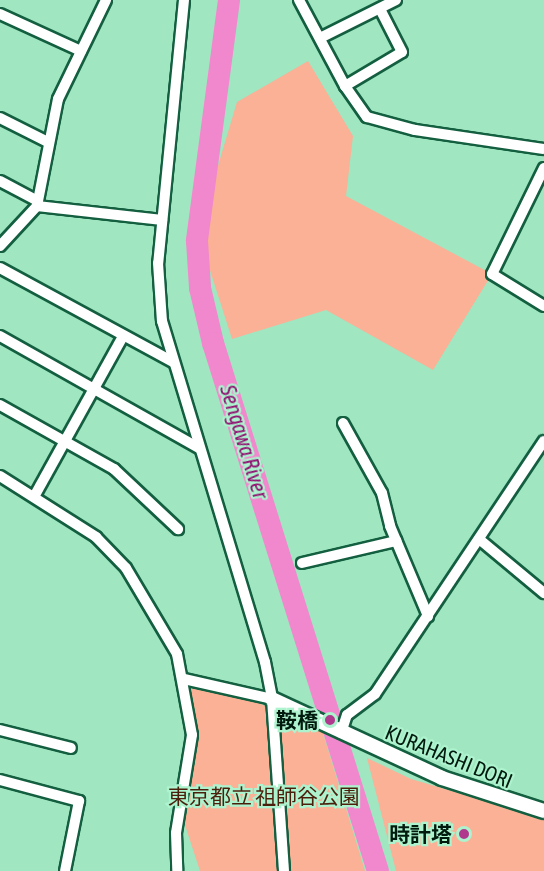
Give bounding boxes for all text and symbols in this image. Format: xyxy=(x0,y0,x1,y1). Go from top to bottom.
water label: Sengawa River xyxy=(214,382,274,502)
place label: 鞍橋 xyxy=(276,707,318,733)
marker: 鞍橋 xyxy=(323,713,337,727)
street label: KURAHASHI DORI xyxy=(382,719,516,793)
park label: 東京都立 祖師谷公園 xyxy=(168,783,360,809)
place label: 時計塔 xyxy=(389,821,452,847)
marker: 時計塔 xyxy=(457,827,471,841)

